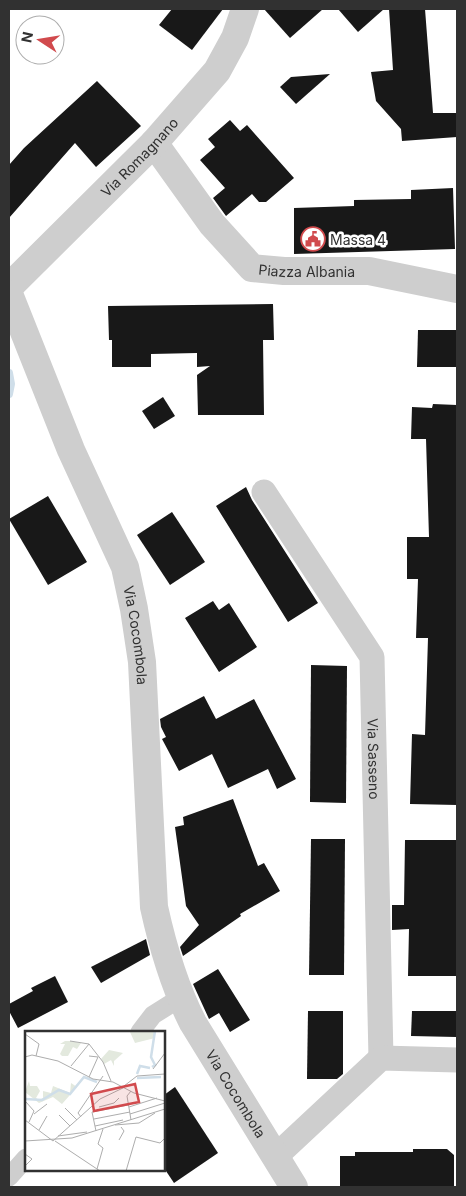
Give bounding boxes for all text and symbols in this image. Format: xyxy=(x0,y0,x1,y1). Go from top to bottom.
north arrow xyxy=(15,15,65,65)
text: N xyxy=(17,30,36,44)
street label: Via Romagnano xyxy=(97,114,181,200)
public building icon: Massa 4 xyxy=(300,226,326,252)
place label: Massa 4 xyxy=(330,231,386,248)
street label: Piazza Albania xyxy=(258,260,355,280)
street label: Via Cocombola xyxy=(121,584,152,685)
street label: Via Sasseno xyxy=(365,718,384,800)
inset map xyxy=(25,1031,165,1171)
street label: Via Cocombola xyxy=(203,1046,270,1141)

